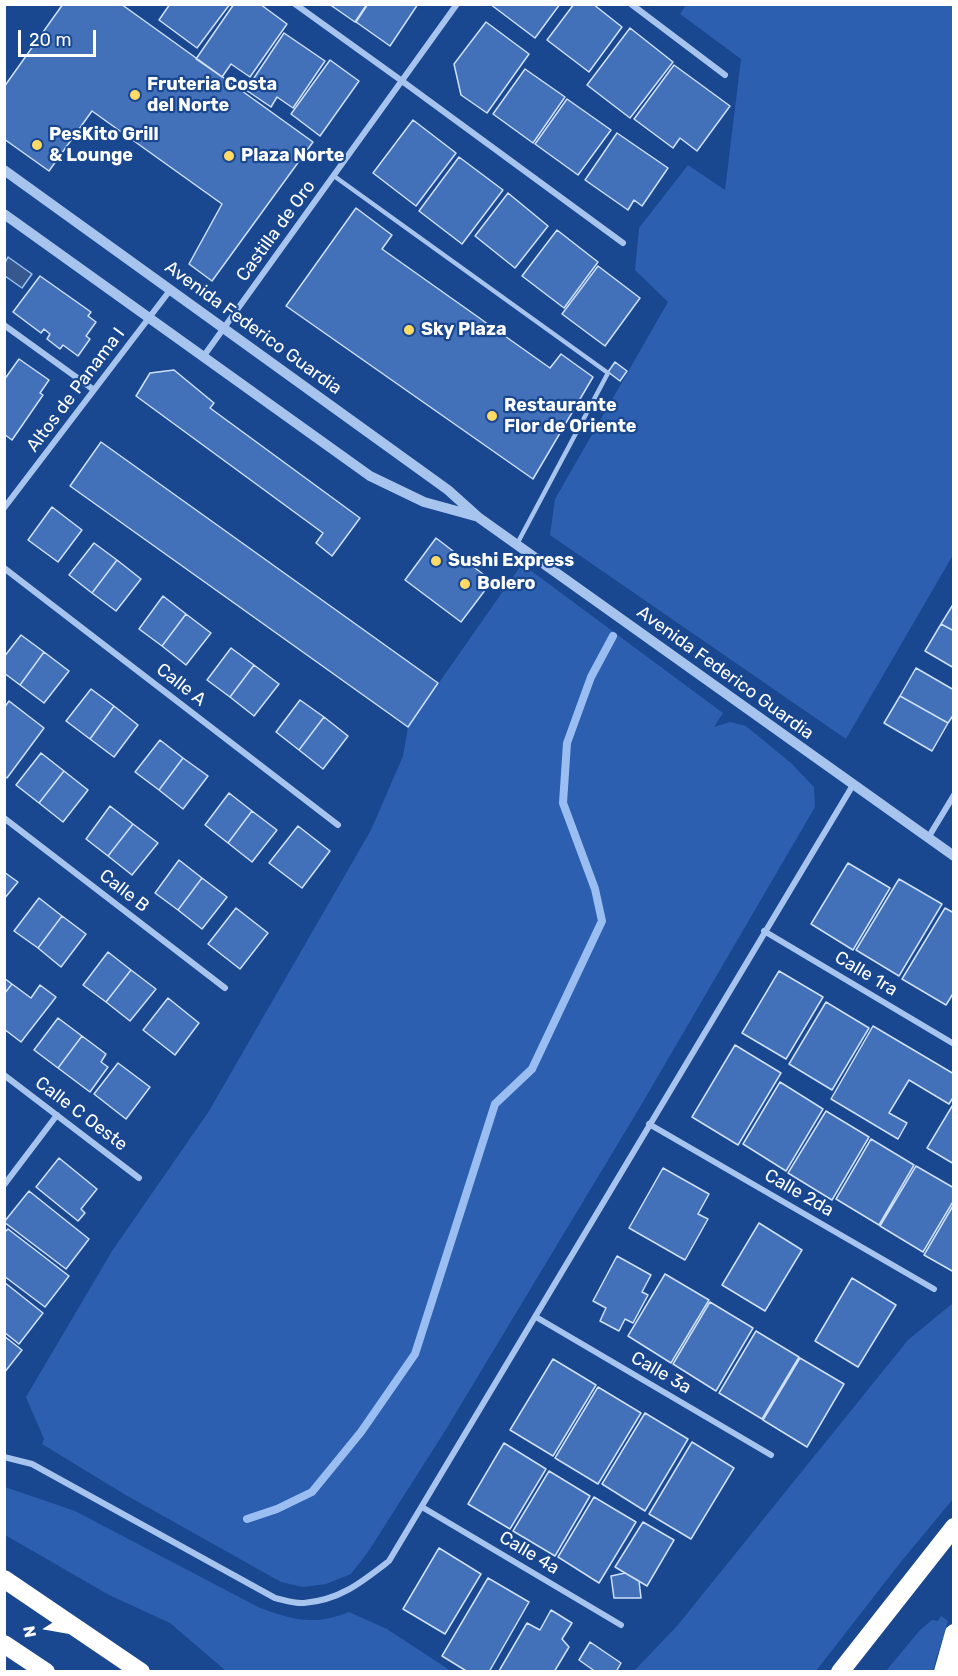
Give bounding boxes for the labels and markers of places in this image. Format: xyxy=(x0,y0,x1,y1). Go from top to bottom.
place label: Fruteria Costa del Norte xyxy=(147,74,277,116)
marker: Fruteria Costa del Norte xyxy=(128,88,142,102)
place label: PesKito Grill & Lounge xyxy=(49,124,159,166)
marker: PesKito Grill & Lounge xyxy=(30,138,44,152)
place label: Plaza Norte xyxy=(241,145,345,167)
marker: Plaza Norte xyxy=(222,149,236,163)
place label: Sky Plaza xyxy=(421,319,507,341)
marker: Sky Plaza xyxy=(402,323,416,337)
place label: Restaurante Flor de Oriente xyxy=(504,395,637,438)
marker: Restaurante Flor de Oriente xyxy=(485,409,499,423)
place label: Sushi Express xyxy=(448,550,574,572)
marker: Sushi Express xyxy=(429,554,443,568)
place label: Bolero xyxy=(477,573,536,595)
marker: Bolero xyxy=(458,577,472,591)

